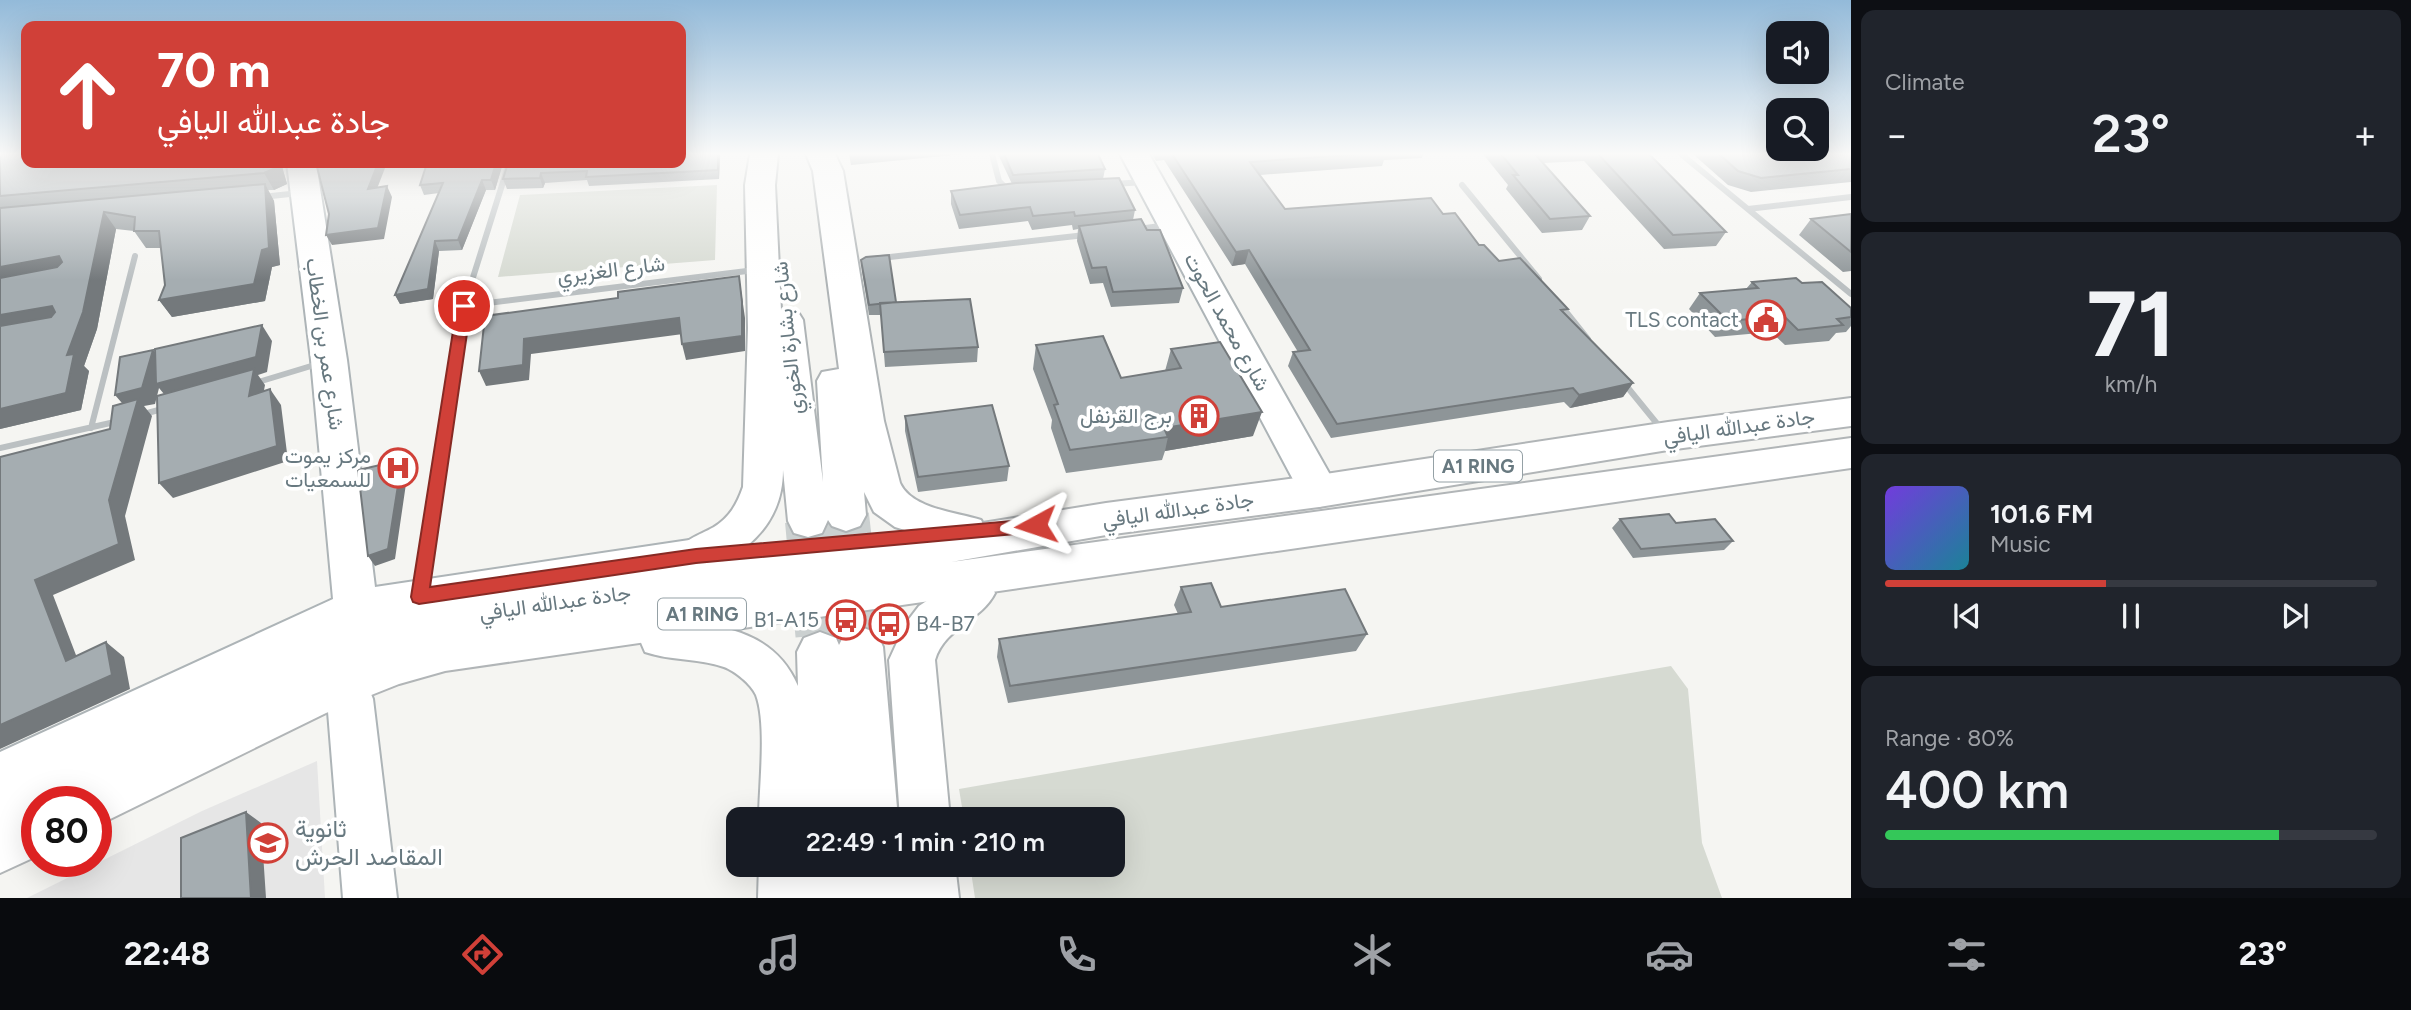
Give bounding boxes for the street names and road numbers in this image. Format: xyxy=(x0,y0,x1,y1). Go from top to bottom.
street label: شارع محمد الحوت xyxy=(1177,248,1276,396)
street label: شارع الغزيري xyxy=(555,250,667,293)
street label: شارع عمر بن الخطاب xyxy=(299,256,350,432)
street label: شارع بشارة الخوري xyxy=(767,260,813,416)
street label: جادة عبدالله اليافي xyxy=(1661,403,1817,454)
road number: A1 RING xyxy=(1434,450,1522,481)
street label: جادة عبدالله اليافي xyxy=(1100,486,1256,537)
street label: جادة عبدالله اليافي xyxy=(477,579,633,630)
road number: A1 RING xyxy=(658,598,746,629)

